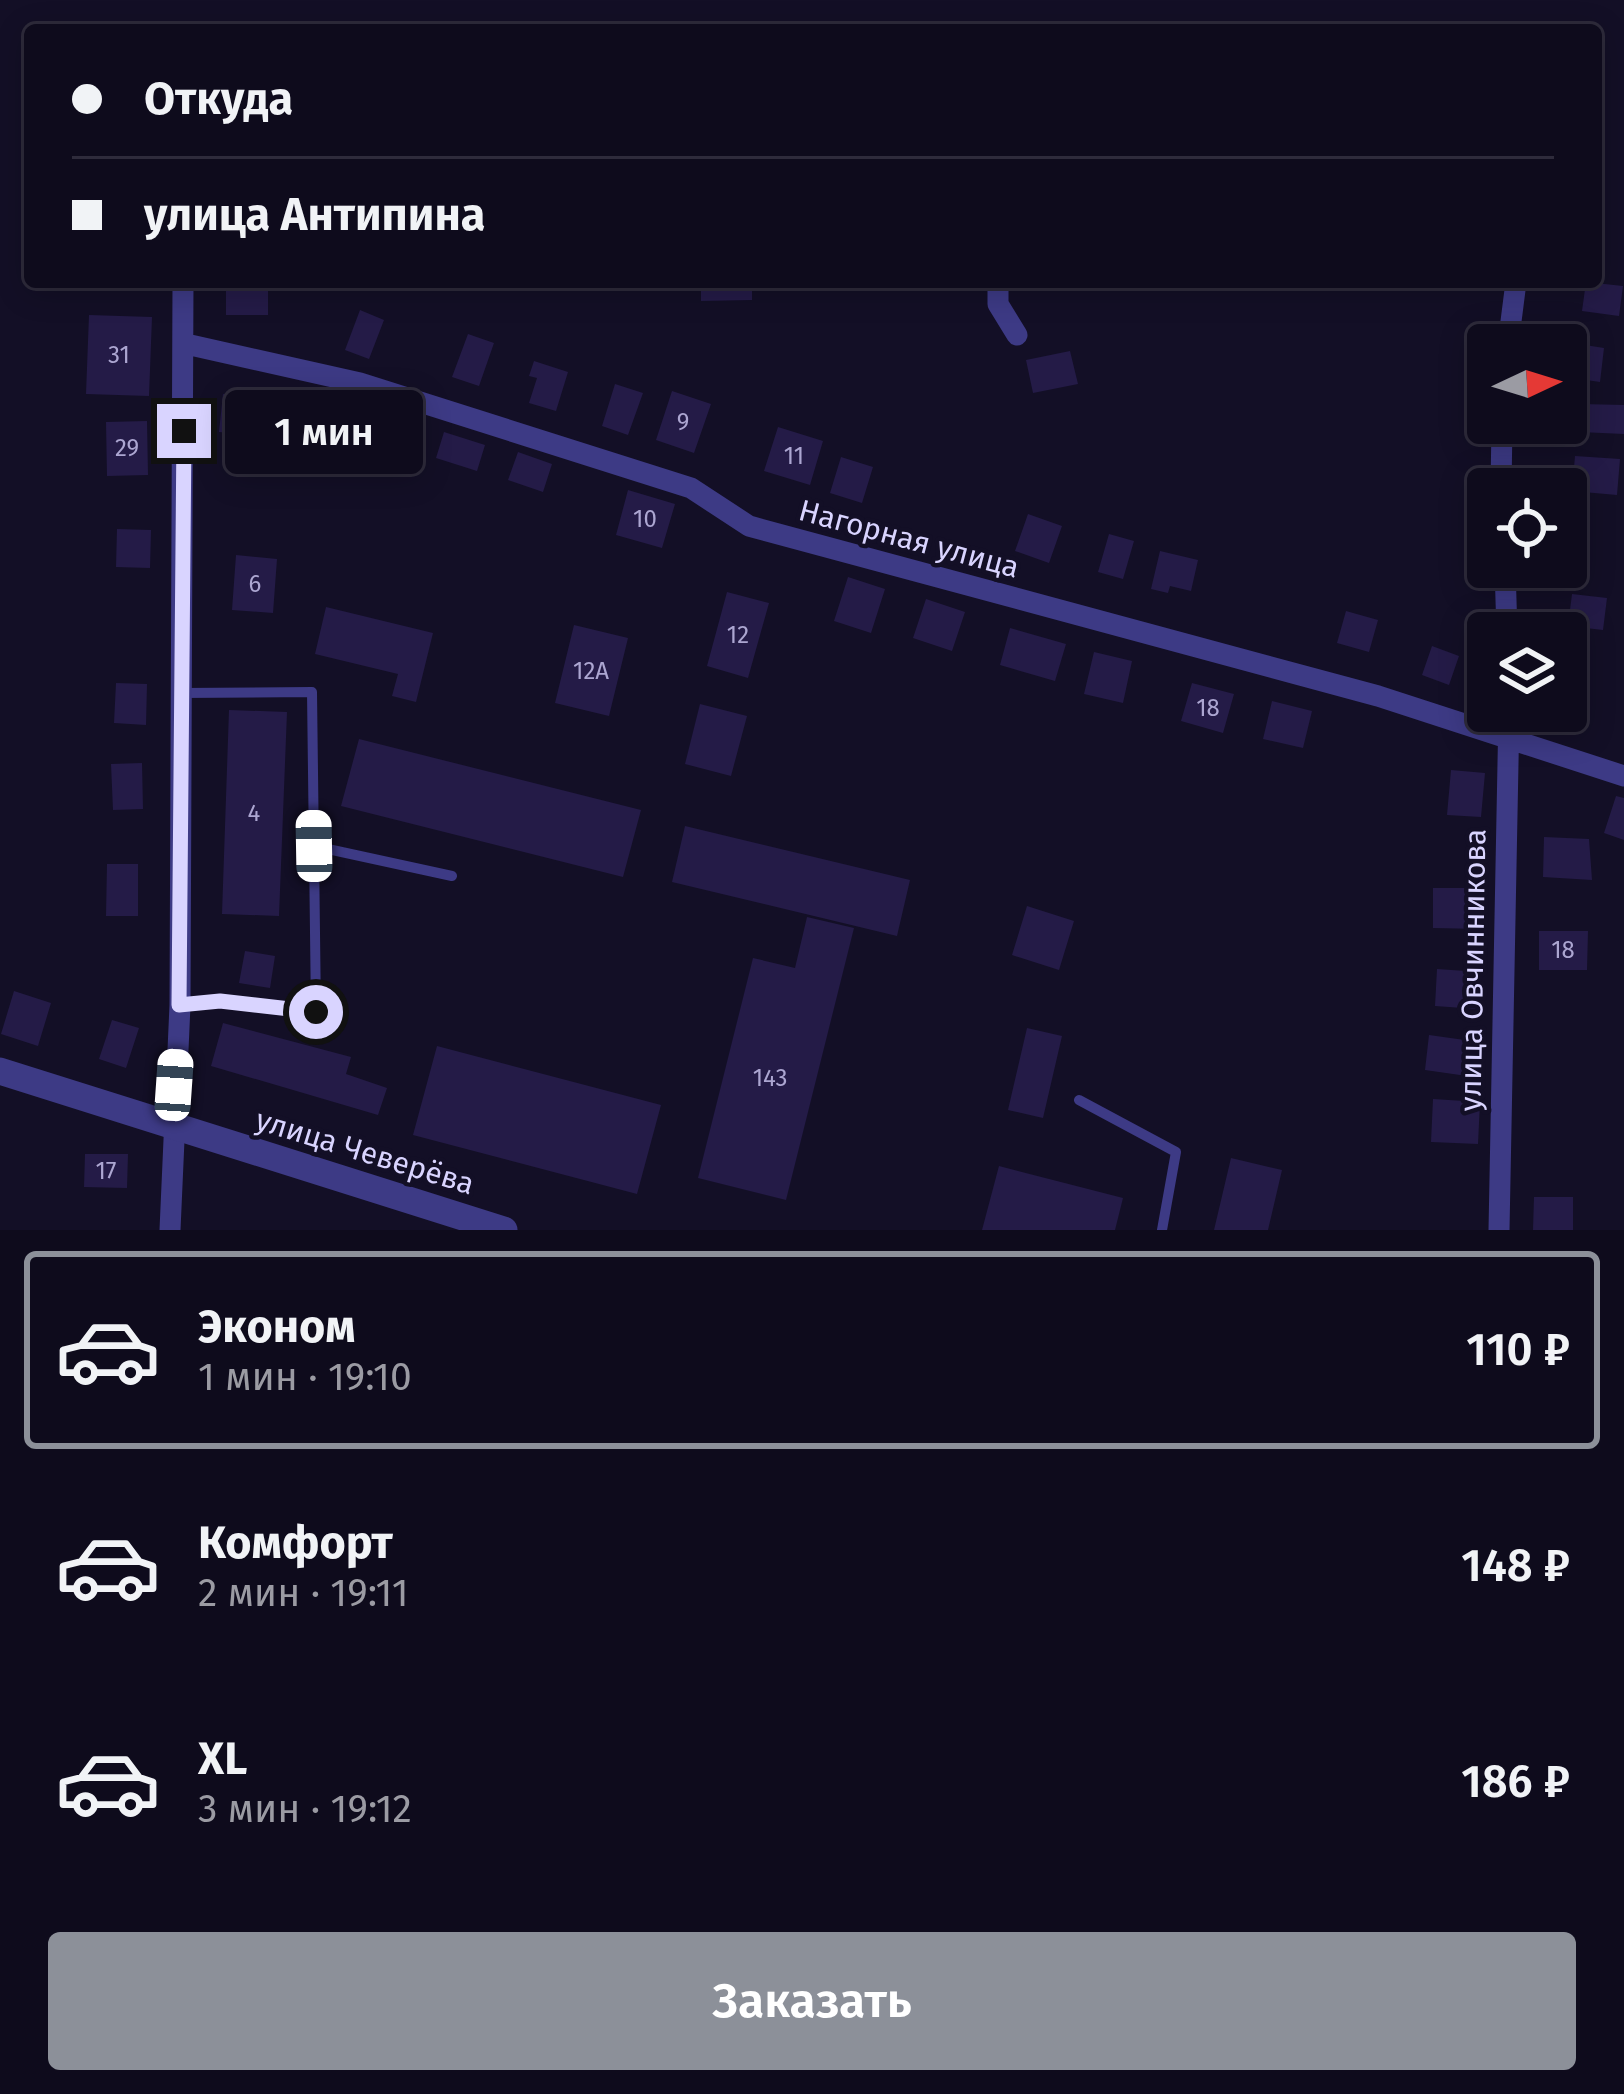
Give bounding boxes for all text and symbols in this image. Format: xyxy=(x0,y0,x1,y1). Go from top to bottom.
text: Откуда xyxy=(144,72,293,126)
text: улица Антипина xyxy=(144,188,485,242)
north arrow xyxy=(1467,324,1587,444)
map controls xyxy=(1467,324,1587,732)
house number: 31 xyxy=(108,341,130,369)
callout: 1 мин xyxy=(226,389,424,473)
route end xyxy=(157,404,211,458)
house number: 9 xyxy=(677,408,689,436)
text: 1 мин xyxy=(274,409,374,455)
house number: 29 xyxy=(115,434,139,462)
house number: 11 xyxy=(784,442,804,470)
button: locate xyxy=(1467,468,1587,588)
street label: Нагорная улица xyxy=(795,492,1023,586)
house number: 10 xyxy=(633,505,657,533)
house number: 6 xyxy=(249,570,261,598)
button: layers xyxy=(1467,612,1587,732)
house number: 12 xyxy=(727,621,749,649)
house number: 12А xyxy=(573,657,609,685)
house number: 18 xyxy=(1196,694,1220,722)
house number: 4 xyxy=(248,799,261,827)
car xyxy=(295,810,333,882)
street label: улица Овчинникова xyxy=(1453,828,1493,1112)
house number: 18 xyxy=(1551,936,1575,964)
route start xyxy=(289,985,343,1039)
car xyxy=(154,1048,194,1122)
house number: 143 xyxy=(753,1064,787,1092)
street label: улица Чеверёва xyxy=(251,1102,479,1202)
house number: 17 xyxy=(95,1157,117,1185)
icon: car xyxy=(54,1296,162,1404)
text: Эконом xyxy=(198,1300,356,1354)
text: 110 ₽ xyxy=(1466,1323,1570,1377)
text: 1 мин · 19:10 xyxy=(198,1354,412,1400)
icon: car xyxy=(54,1512,162,1620)
text: Комфорт xyxy=(198,1516,393,1570)
text: 148 ₽ xyxy=(1461,1539,1570,1593)
text: 2 мин · 19:11 xyxy=(198,1570,409,1616)
icon: car xyxy=(54,1728,162,1836)
text: XL xyxy=(198,1732,247,1786)
text: 186 ₽ xyxy=(1461,1755,1570,1809)
text: 3 мин · 19:12 xyxy=(198,1786,412,1832)
button: Заказать xyxy=(48,1932,1576,2070)

